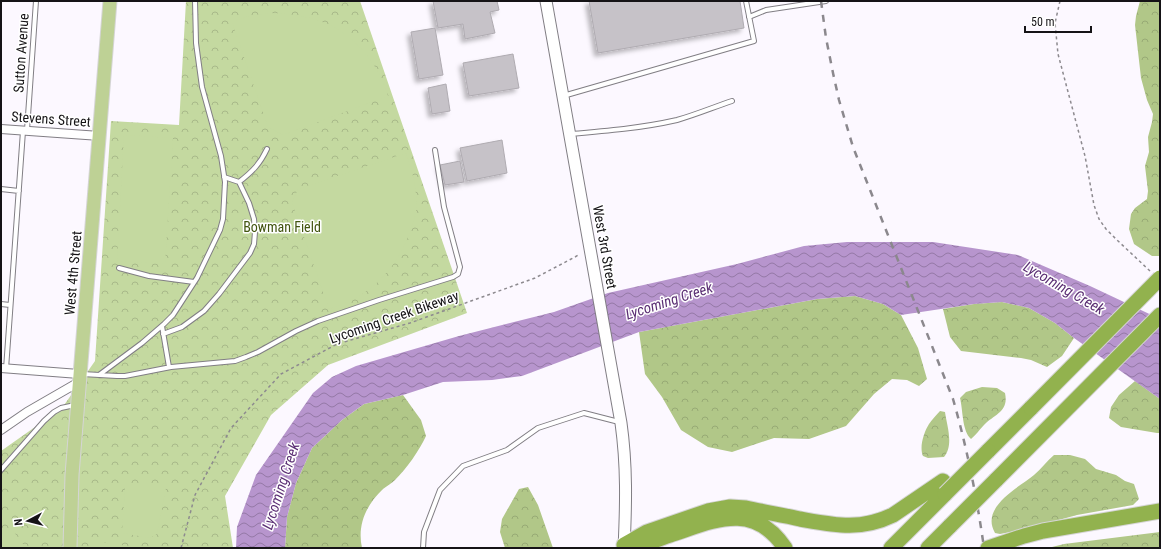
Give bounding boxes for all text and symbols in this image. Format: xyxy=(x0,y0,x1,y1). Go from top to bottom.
scale bar xyxy=(1025,8,1091,34)
street label: Sutton Avenue xyxy=(10,12,32,93)
text: 50 m xyxy=(1031,15,1055,29)
street label: Stevens Street xyxy=(11,108,91,130)
street label: West 3rd Street xyxy=(590,204,620,290)
park label: Bowman Field xyxy=(243,219,321,235)
street label: West 4th Street xyxy=(61,230,85,316)
water label: Lycoming Creek xyxy=(1020,258,1108,319)
water label: Lycoming Creek xyxy=(623,278,715,324)
street label: Lycoming Creek Bikeway xyxy=(327,287,461,347)
water label: Lycoming Creek xyxy=(258,440,304,532)
north arrow xyxy=(8,501,48,541)
text: N xyxy=(12,518,25,526)

